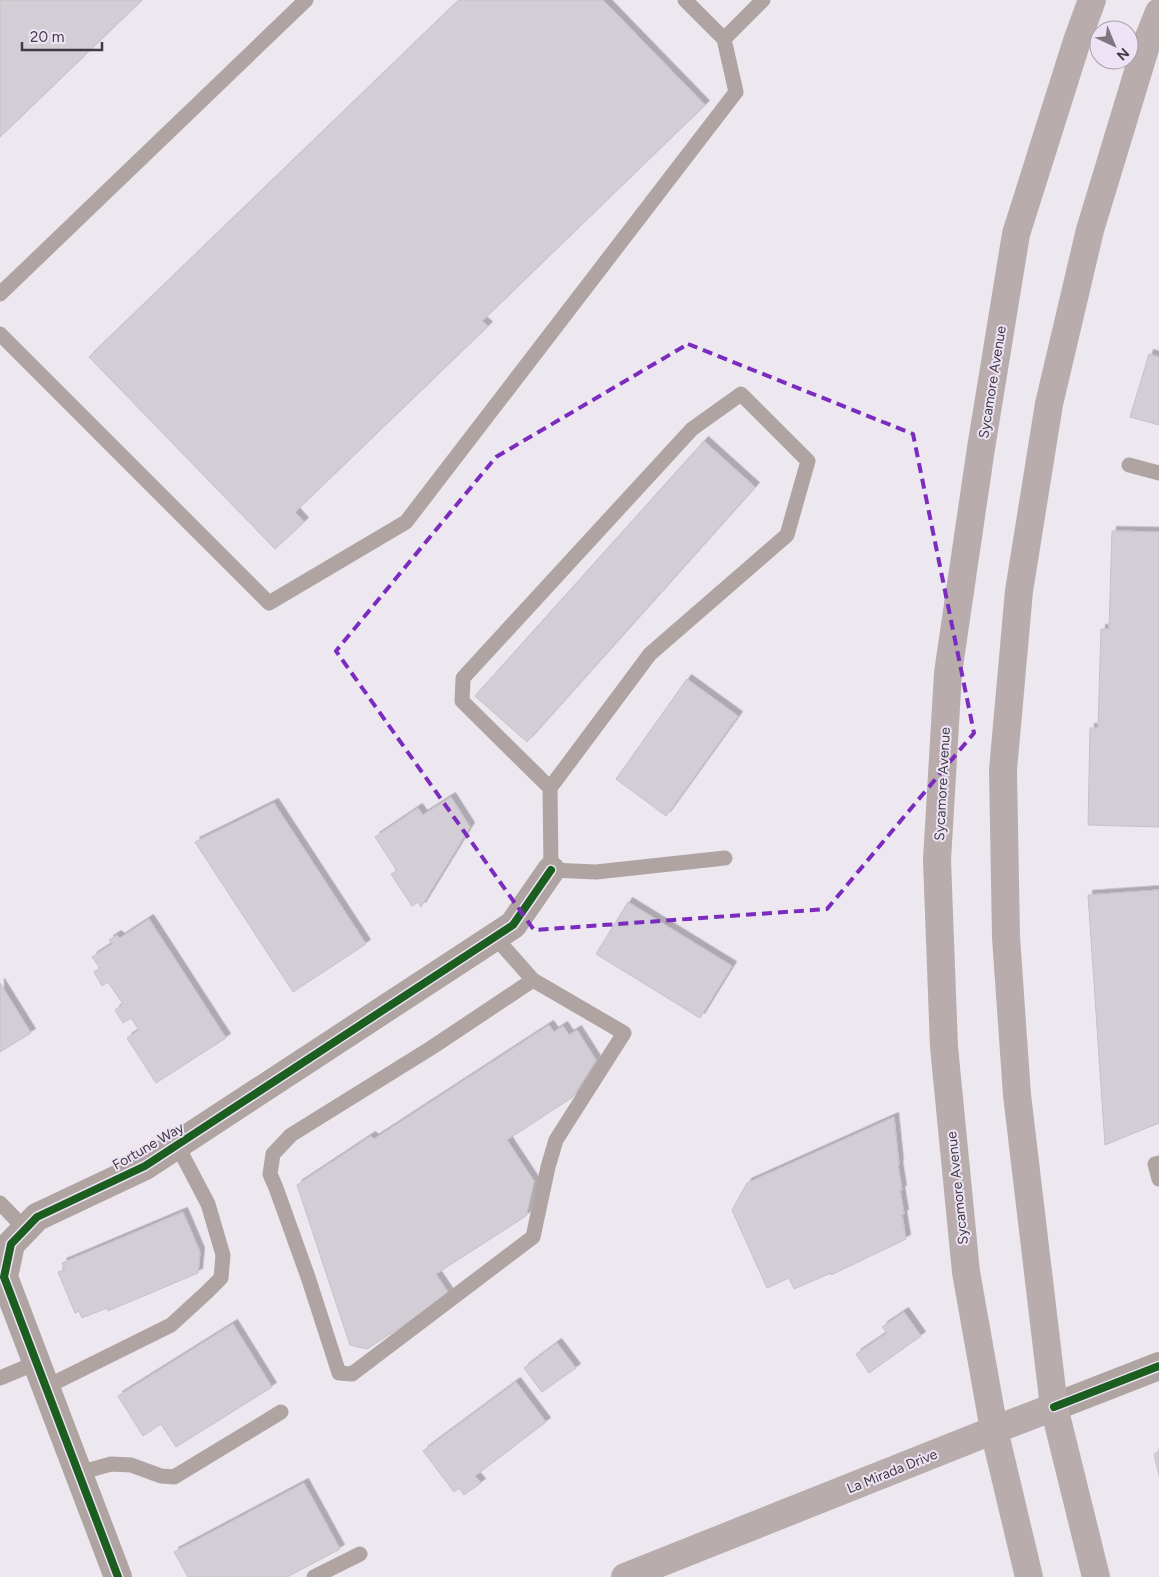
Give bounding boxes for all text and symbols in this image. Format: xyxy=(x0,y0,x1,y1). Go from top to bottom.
scale bar xyxy=(22,20,102,52)
north arrow xyxy=(1089,20,1139,70)
text: 20 m xyxy=(30,28,64,46)
text: N xyxy=(1113,44,1132,64)
street label: Sycamore Avenue xyxy=(975,324,1010,440)
street label: Sycamore Avenue xyxy=(931,726,954,841)
street label: Fortune Way xyxy=(110,1119,188,1174)
street label: Sycamore Avenue xyxy=(943,1130,972,1245)
street label: La Mirada Drive xyxy=(844,1445,940,1497)

